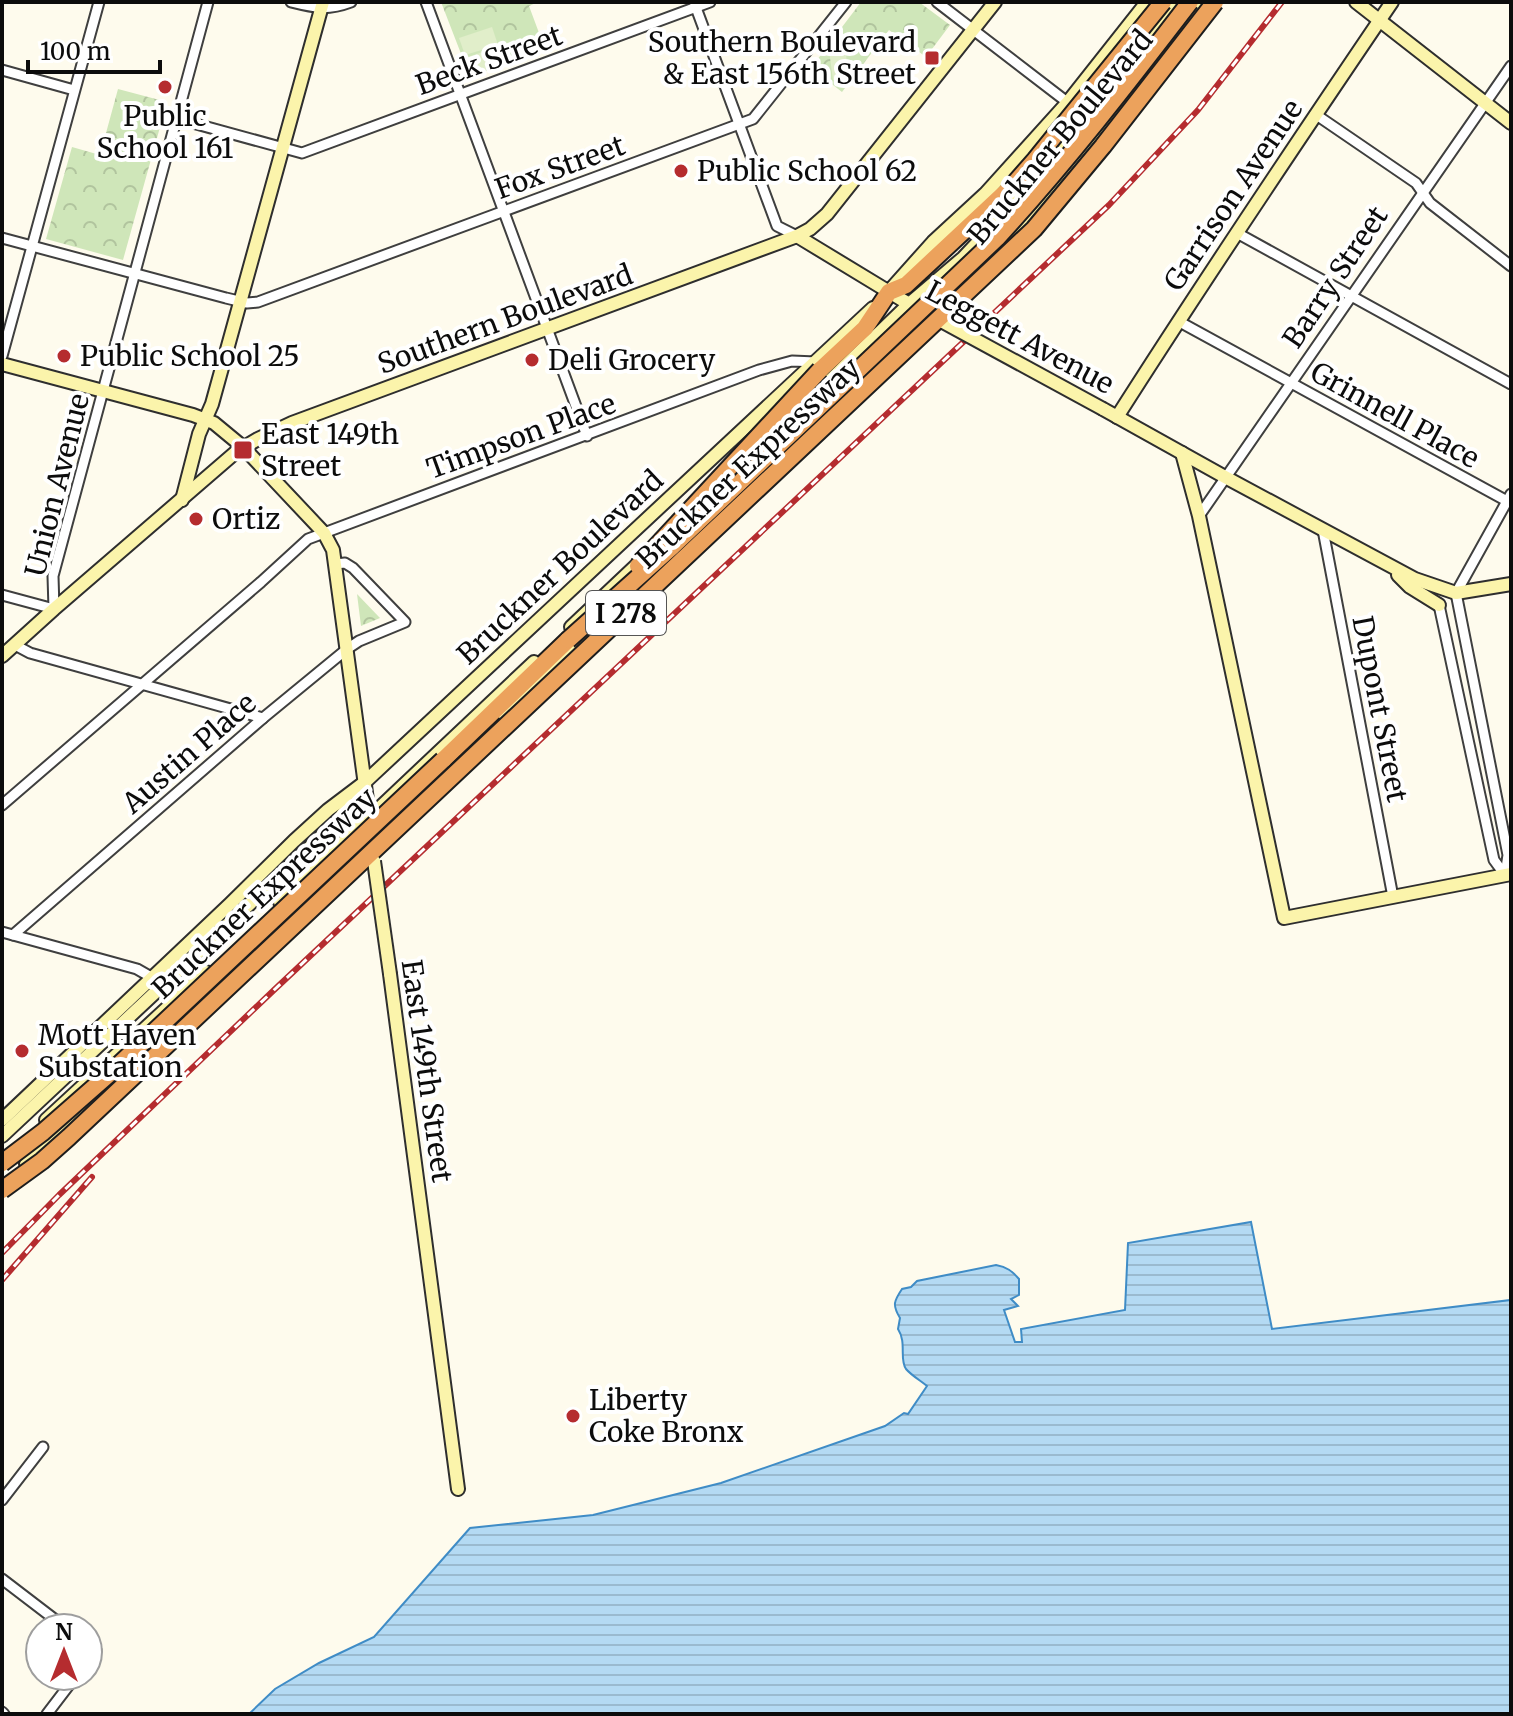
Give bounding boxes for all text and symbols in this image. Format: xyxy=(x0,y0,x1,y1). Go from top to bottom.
street label: Beck Street xyxy=(411,17,567,103)
street label: Bruckner Boulevard xyxy=(960,22,1160,252)
scale bar xyxy=(28,24,160,74)
place label: Southern Boulevard & East 156th Street xyxy=(648,24,916,92)
text: 100 m xyxy=(40,36,111,67)
marker: Southern Boulevard & East 156th Street xyxy=(923,49,941,67)
marker: Public School 161 xyxy=(156,78,174,96)
street label: Garrison Avenue xyxy=(1156,92,1310,298)
place label: Public School 161 xyxy=(96,98,234,166)
street label: Fox Street xyxy=(490,127,630,207)
place label: Public School 62 xyxy=(697,153,917,189)
marker: Public School 62 xyxy=(672,162,690,180)
street label: Barry Street xyxy=(1274,199,1396,355)
street label: Southern Boulevard xyxy=(373,256,637,382)
street label: Leggett Avenue xyxy=(920,272,1120,402)
place label: Public School 25 xyxy=(80,338,300,374)
place label: Deli Grocery xyxy=(548,342,716,378)
marker: Public School 25 xyxy=(55,347,73,365)
street label: Bruckner Expressway xyxy=(628,349,868,576)
marker: Deli Grocery xyxy=(523,351,541,369)
street label: Grinnell Place xyxy=(1304,354,1486,476)
street label: Timpson Place xyxy=(422,385,620,487)
street label: Union Avenue xyxy=(17,390,97,580)
place label: East 149th Street xyxy=(261,416,399,484)
marker: East 149th Street xyxy=(232,439,254,461)
street label: Bruckner Boulevard xyxy=(449,462,671,672)
place label: Ortiz xyxy=(212,501,280,537)
marker: Ortiz xyxy=(187,510,205,528)
road number: I 278 xyxy=(586,591,666,635)
street label: Dupont Street xyxy=(1344,613,1416,805)
street label: Austin Place xyxy=(114,685,263,822)
street label: Bruckner Expressway xyxy=(144,779,384,1006)
street label: East 149th Street xyxy=(394,957,460,1185)
place label: Mott Haven Substation xyxy=(38,1017,196,1085)
marker: Mott Haven Substation xyxy=(13,1042,31,1060)
place label: Liberty Coke Bronx xyxy=(589,1382,744,1450)
marker: Liberty Coke Bronx xyxy=(564,1407,582,1425)
north arrow xyxy=(24,1612,104,1692)
text: N xyxy=(55,1618,73,1646)

